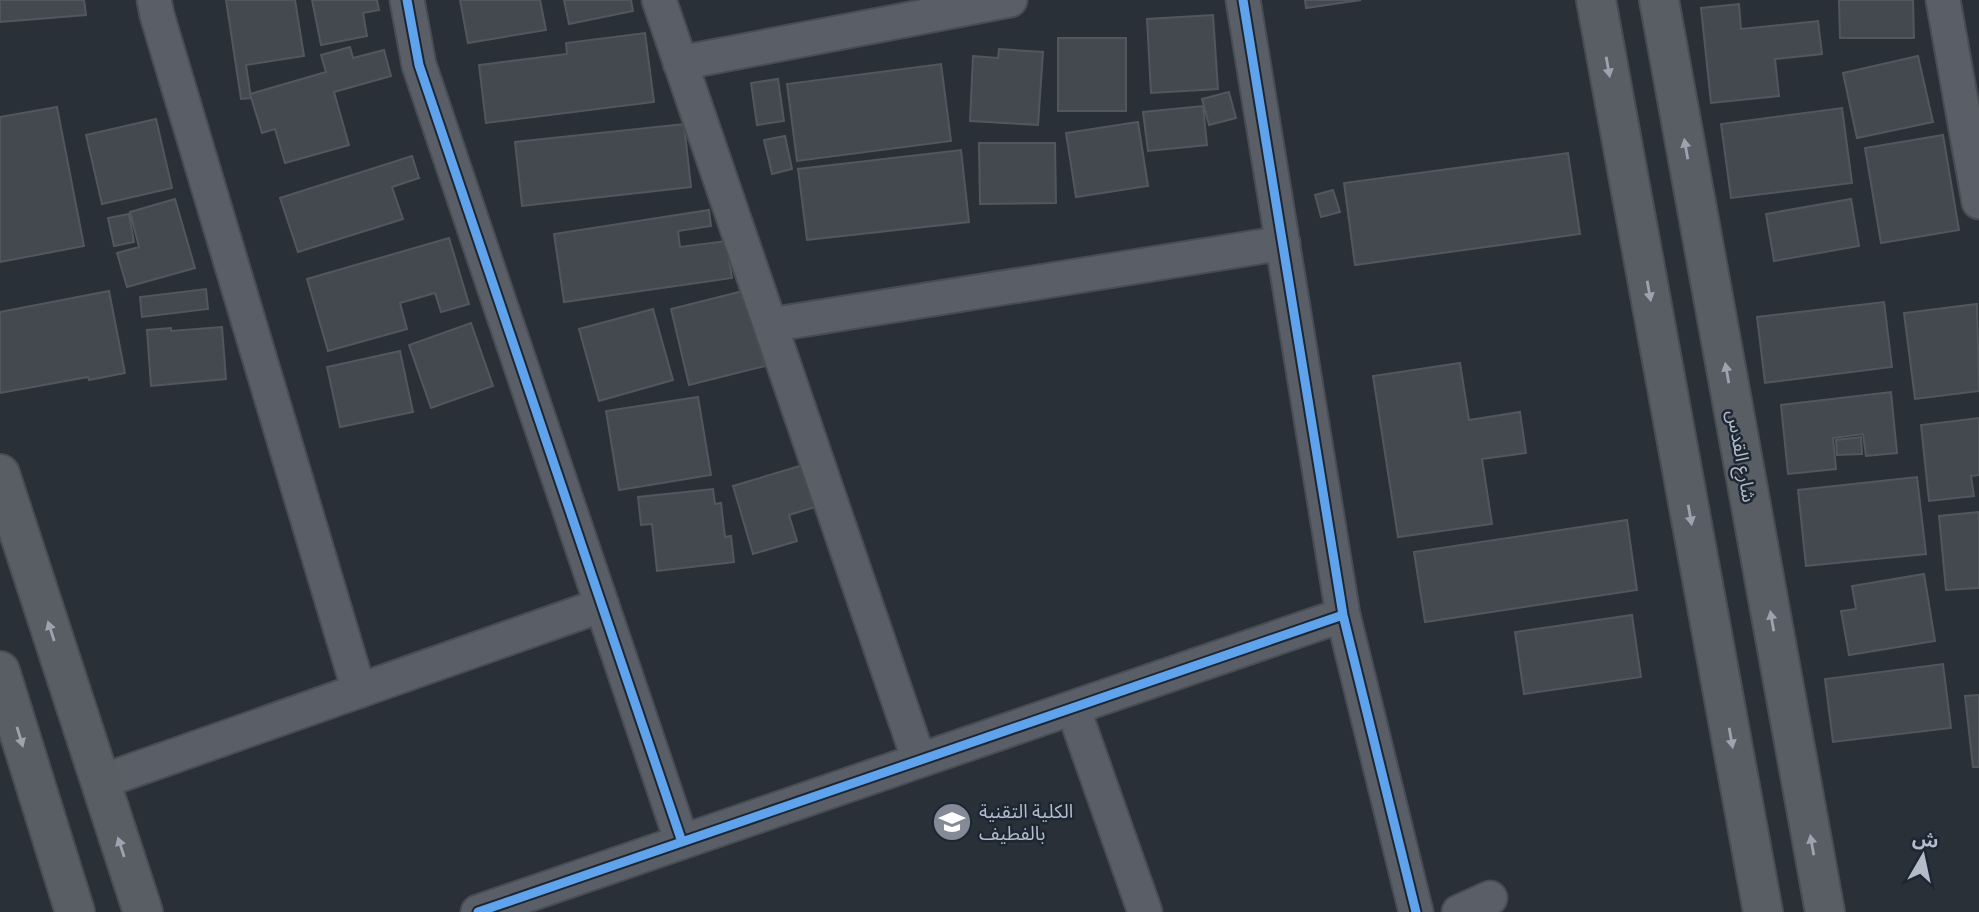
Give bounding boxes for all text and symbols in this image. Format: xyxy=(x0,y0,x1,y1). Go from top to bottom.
one-way arrow xyxy=(1603,56,1614,78)
one-way arrow xyxy=(1680,138,1691,160)
one-way arrow xyxy=(1644,280,1655,302)
one-way arrow xyxy=(1721,362,1732,384)
street label: شارع القدس xyxy=(1720,408,1763,504)
one-way arrow xyxy=(1685,504,1696,526)
one-way arrow xyxy=(1766,610,1777,632)
one-way arrow xyxy=(45,620,56,641)
one-way arrow xyxy=(16,726,26,747)
one-way arrow xyxy=(1726,728,1737,750)
place label: الكلية التقنية بالفطيف xyxy=(979,798,1073,846)
school or university icon: الكلية التقنية بالفطيف xyxy=(931,801,973,843)
north arrow xyxy=(1888,821,1958,891)
text: ش xyxy=(1911,824,1941,854)
one-way arrow xyxy=(1807,834,1818,856)
one-way arrow xyxy=(116,836,126,857)

